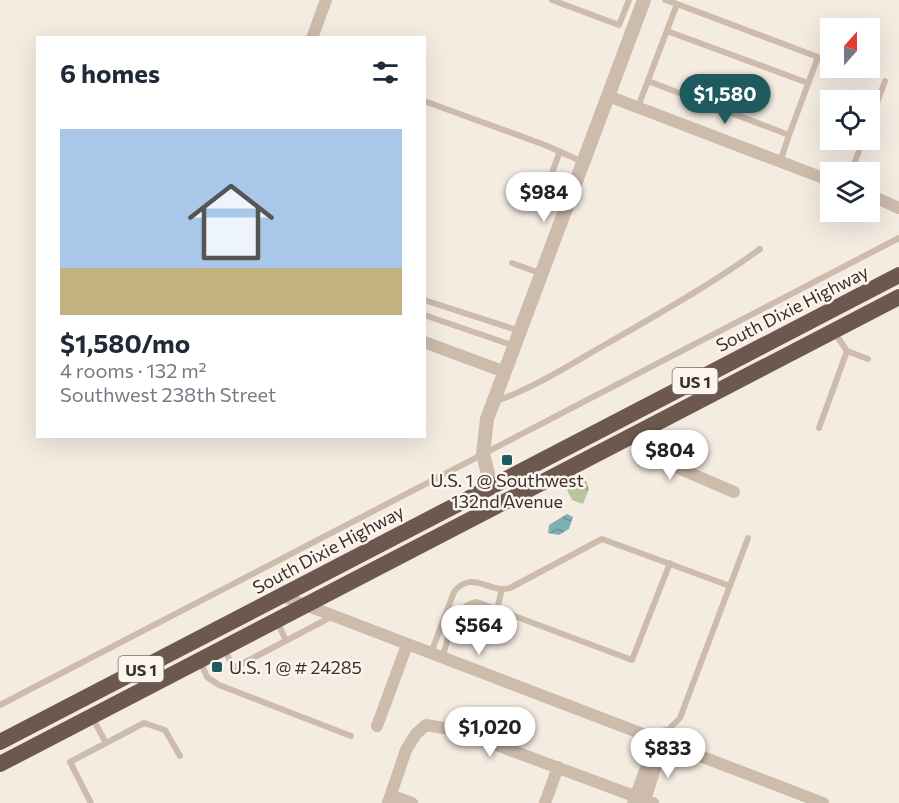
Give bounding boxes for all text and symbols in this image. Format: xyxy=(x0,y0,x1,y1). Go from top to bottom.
north arrow xyxy=(820,18,880,78)
map controls xyxy=(820,18,880,222)
icon: filters xyxy=(369,56,402,89)
text: 6 homes xyxy=(60,57,160,88)
pin: $1,580 xyxy=(676,74,774,125)
text: $1,580 xyxy=(694,81,756,105)
button: locate xyxy=(820,90,880,150)
button: layers xyxy=(820,162,880,222)
icon: home xyxy=(177,168,285,276)
pin: $984 xyxy=(508,172,580,223)
text: $984 xyxy=(520,179,568,203)
street label: South Dixie Highway xyxy=(712,260,872,356)
text: $1,580/mo xyxy=(60,327,190,358)
text: 4 rooms · 132 m² xyxy=(60,358,207,382)
road number: US 1 xyxy=(672,368,718,394)
text: Southwest 238th Street xyxy=(60,382,276,406)
pin: $804 xyxy=(634,430,706,481)
text: $804 xyxy=(645,437,695,461)
marker: U.S. 1 @ Southwest 132nd Avenue xyxy=(500,453,514,467)
place label: U.S. 1 @ Southwest 132nd Avenue xyxy=(430,469,584,512)
street label: South Dixie Highway xyxy=(249,500,407,598)
pin: $564 xyxy=(443,605,515,656)
text: $564 xyxy=(455,612,503,636)
road number: US 1 xyxy=(118,656,164,682)
place label: U.S. 1 @ # 24285 xyxy=(229,656,362,678)
marker: U.S. 1 @ # 24285 xyxy=(210,660,224,674)
pin: $1,020 xyxy=(441,707,539,758)
text: $1,020 xyxy=(459,714,521,738)
pin: $833 xyxy=(632,728,704,779)
text: $833 xyxy=(645,735,691,759)

